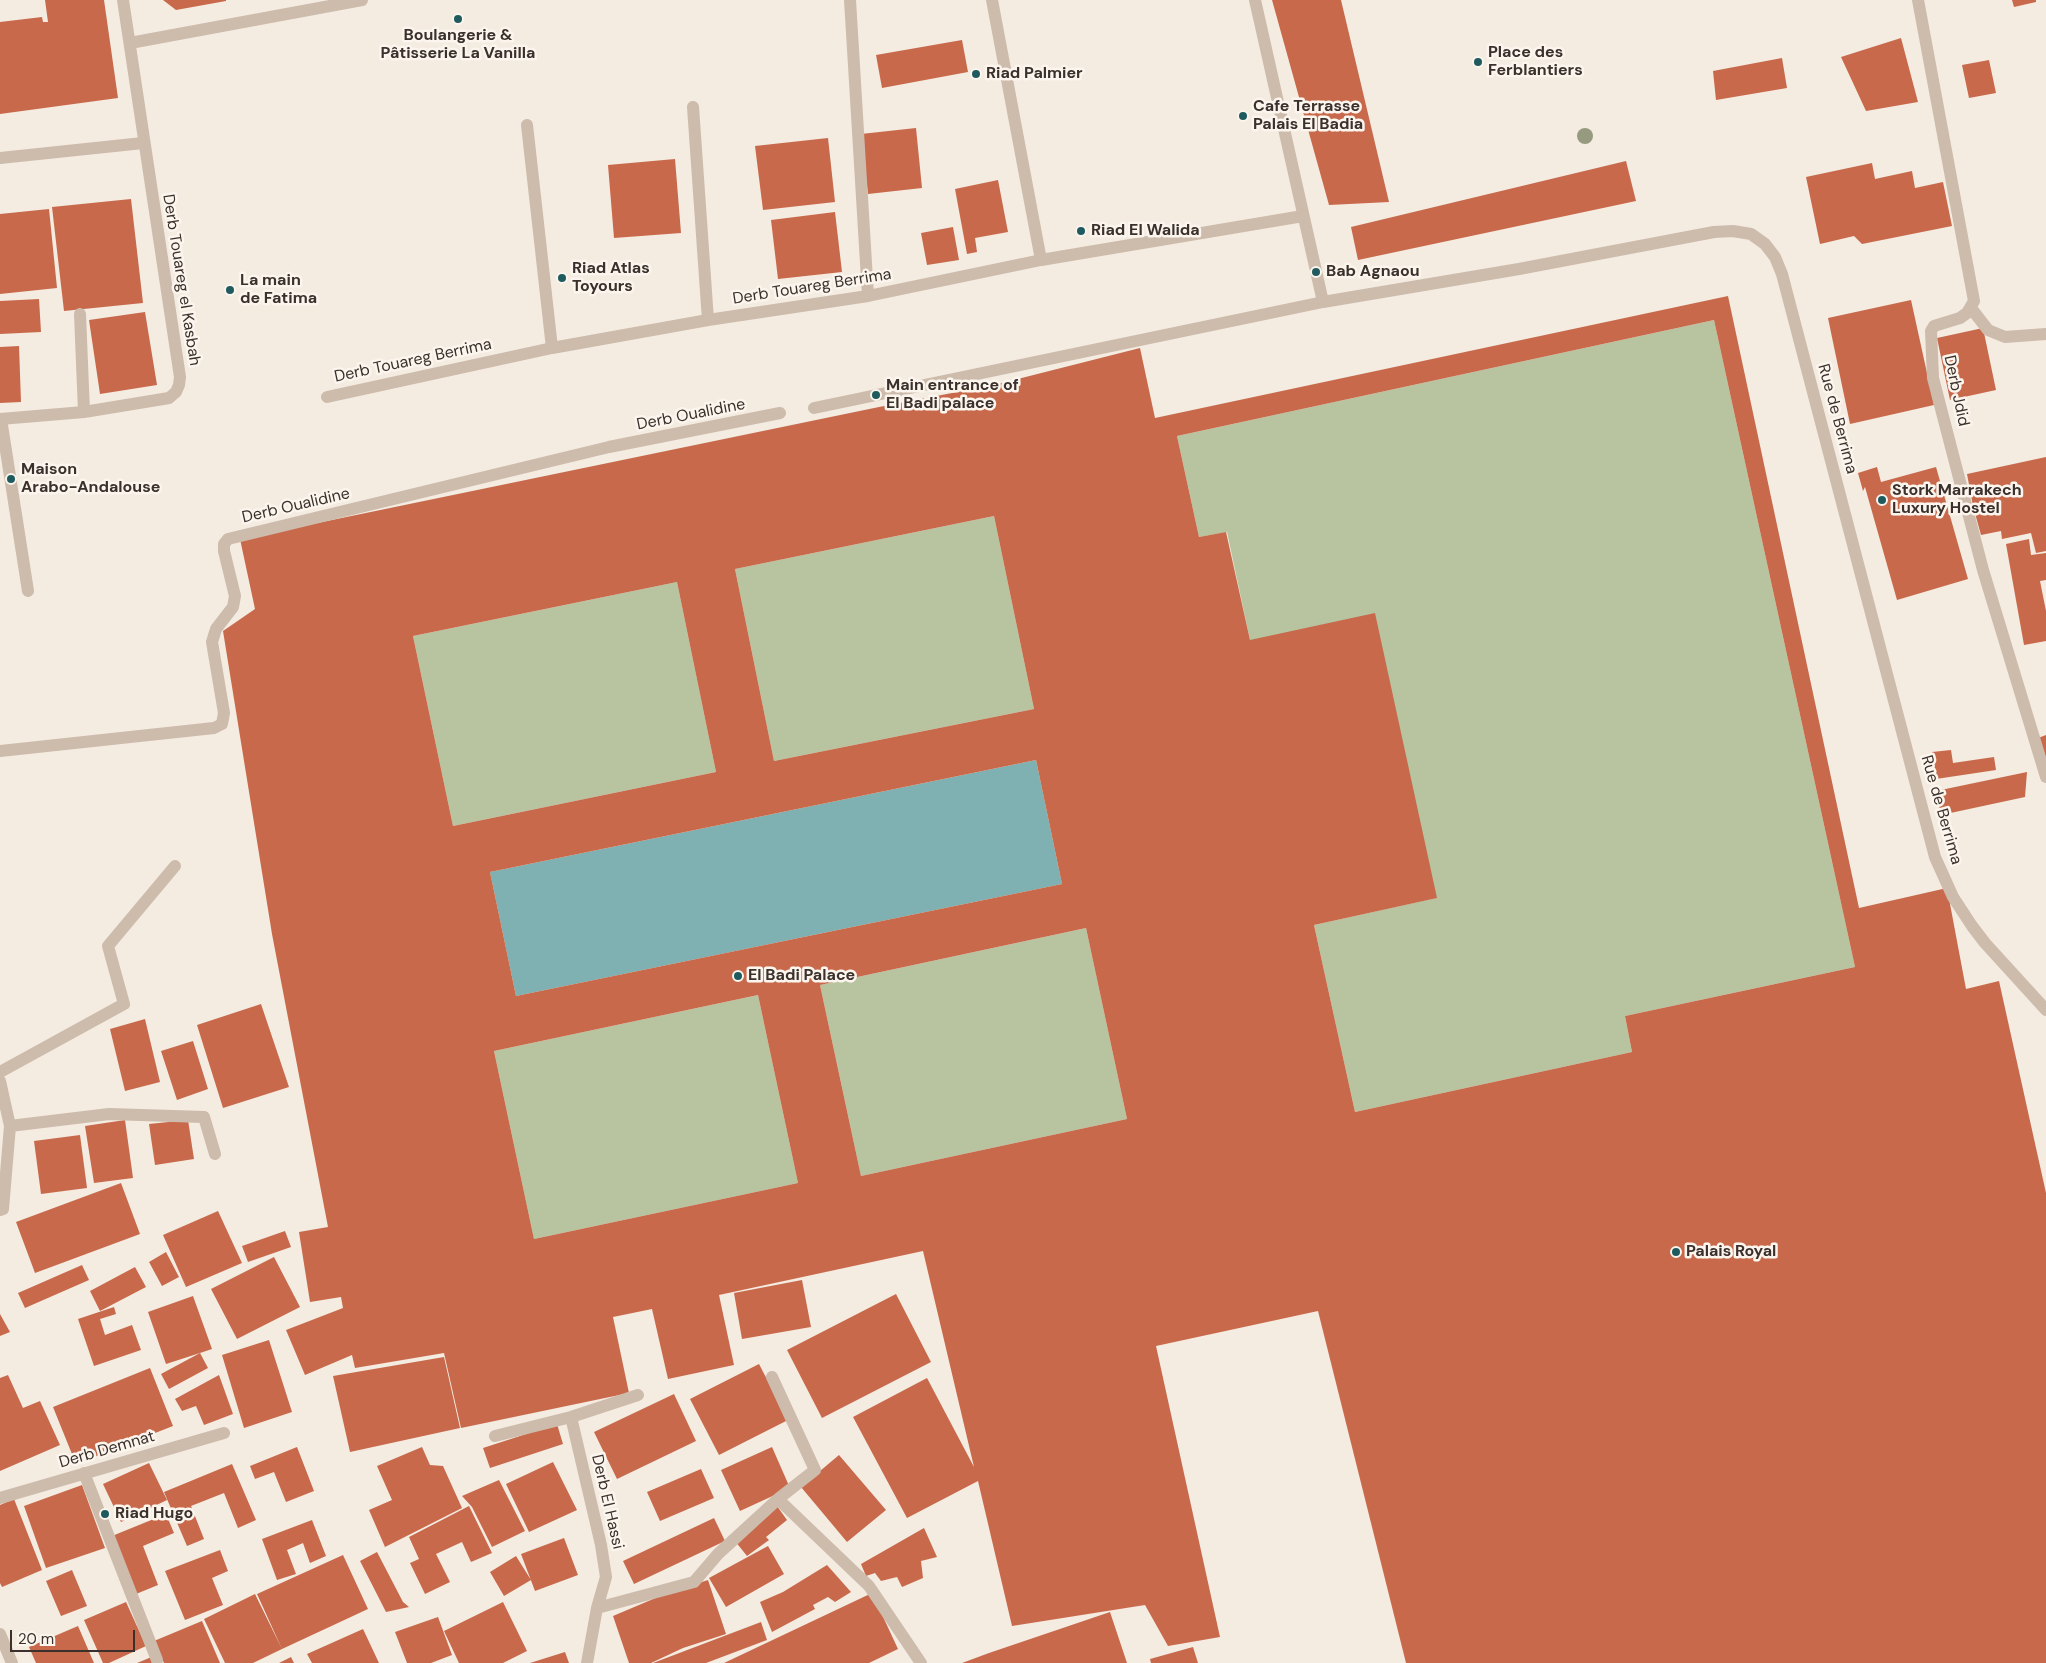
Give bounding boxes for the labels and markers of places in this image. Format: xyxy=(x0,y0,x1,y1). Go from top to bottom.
marker: Boulangerie & Pâtisserie La Vanilla xyxy=(452,13,464,25)
place label: Boulangerie & Pâtisserie La Vanilla xyxy=(381,26,535,64)
place label: Place des Ferblantiers xyxy=(1488,43,1583,81)
marker: Place des Ferblantiers xyxy=(1472,56,1484,68)
place label: Riad Palmier xyxy=(986,64,1083,84)
marker: Riad Palmier xyxy=(970,68,982,80)
place label: Cafe Terrasse Palais El Badia xyxy=(1253,97,1363,135)
marker: Cafe Terrasse Palais El Badia xyxy=(1237,110,1249,122)
place label: Riad El Walida xyxy=(1091,221,1200,241)
marker: Riad El Walida xyxy=(1075,225,1087,237)
place label: Riad Atlas Toyours xyxy=(572,259,650,297)
place label: Bab Agnaou xyxy=(1326,262,1420,282)
marker: Bab Agnaou xyxy=(1310,266,1322,278)
place label: La main de Fatima xyxy=(240,271,317,309)
marker: Riad Atlas Toyours xyxy=(556,272,568,284)
marker: La main de Fatima xyxy=(224,284,236,296)
place label: Main entrance of El Badi palace xyxy=(886,376,1019,414)
marker: Main entrance of El Badi palace xyxy=(870,389,882,401)
place label: Maison Arabo-Andalouse xyxy=(21,460,160,498)
marker: Maison Arabo-Andalouse xyxy=(5,473,17,485)
place label: Stork Marrakech Luxury Hostel xyxy=(1892,481,2022,519)
marker: Stork Marrakech Luxury Hostel xyxy=(1876,494,1888,506)
place label: El Badi Palace xyxy=(748,966,855,986)
marker: El Badi Palace xyxy=(732,970,744,982)
place label: Palais Royal xyxy=(1686,1242,1776,1262)
marker: Palais Royal xyxy=(1670,1246,1682,1258)
place label: Riad Hugo xyxy=(115,1504,193,1524)
marker: Riad Hugo xyxy=(99,1508,111,1520)

